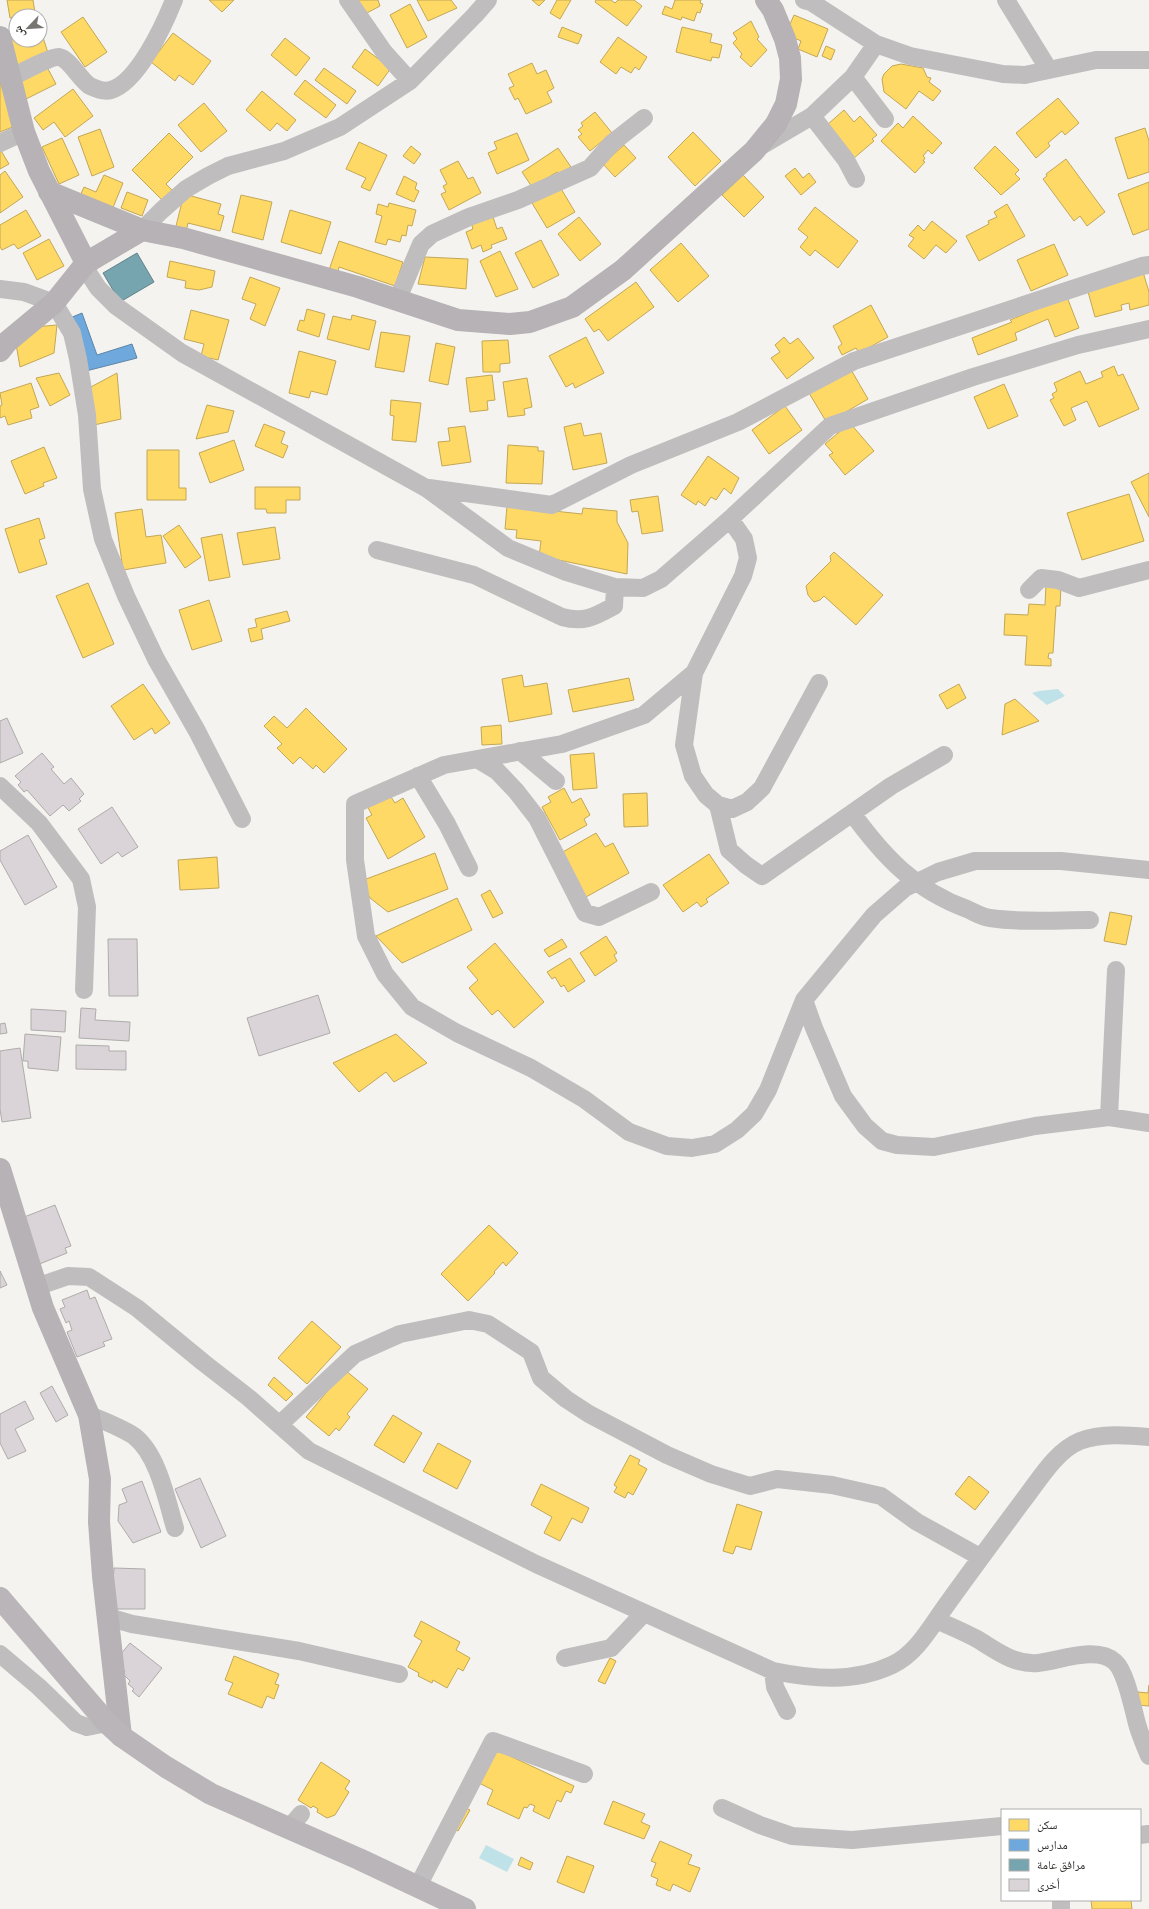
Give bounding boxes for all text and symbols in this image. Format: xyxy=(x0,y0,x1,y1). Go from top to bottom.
north arrow xyxy=(8,8,48,48)
text: ش xyxy=(10,23,29,40)
legend xyxy=(1001,1809,1141,1901)
text: سكن xyxy=(1037,1817,1058,1832)
text: مدارس xyxy=(1037,1837,1068,1852)
text: مرافق عامة xyxy=(1037,1857,1085,1872)
text: أخرى xyxy=(1037,1877,1060,1892)

